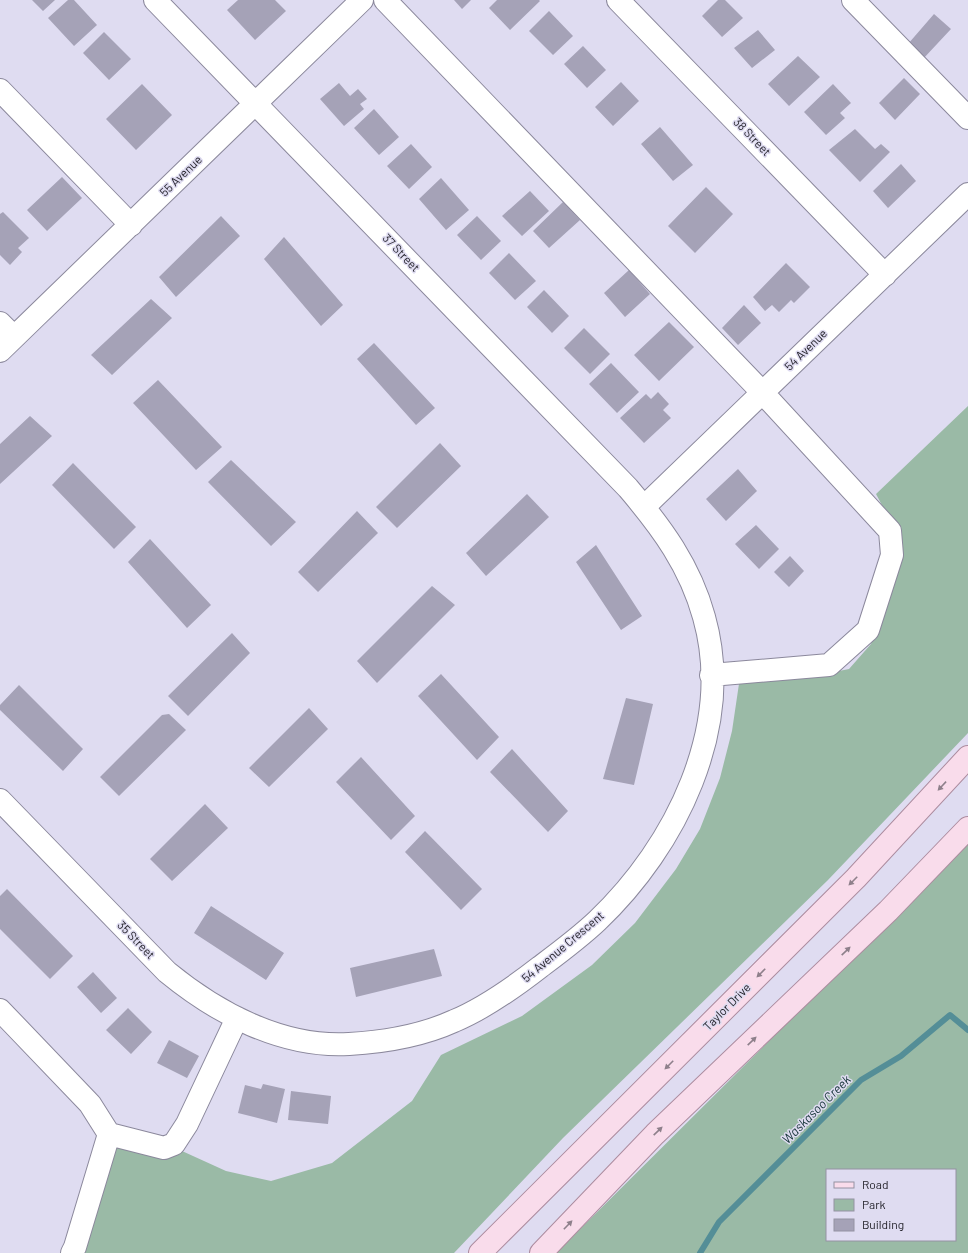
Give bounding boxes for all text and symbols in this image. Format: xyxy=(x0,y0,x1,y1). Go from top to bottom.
street label: 38 Street xyxy=(731,114,774,158)
street label: 55 Avenue xyxy=(156,152,204,199)
street label: 37 Street xyxy=(380,231,423,274)
street label: 54 Avenue xyxy=(781,326,829,373)
one-way arrow xyxy=(937,781,947,791)
one-way arrow xyxy=(848,876,858,886)
street label: 54 Avenue Crescent xyxy=(518,908,606,985)
street label: 35 Street xyxy=(115,917,158,961)
one-way arrow xyxy=(841,946,851,956)
one-way arrow xyxy=(756,968,766,978)
street label: Taylor Drive xyxy=(700,980,753,1033)
one-way arrow xyxy=(747,1036,757,1046)
one-way arrow xyxy=(664,1060,674,1069)
water label: Waskasoo Creek xyxy=(778,1071,854,1147)
one-way arrow xyxy=(653,1126,663,1136)
legend xyxy=(826,1169,956,1241)
text: Road xyxy=(862,1177,889,1191)
text: Park xyxy=(862,1197,886,1211)
text: Building xyxy=(862,1217,904,1231)
one-way arrow xyxy=(563,1220,573,1230)

